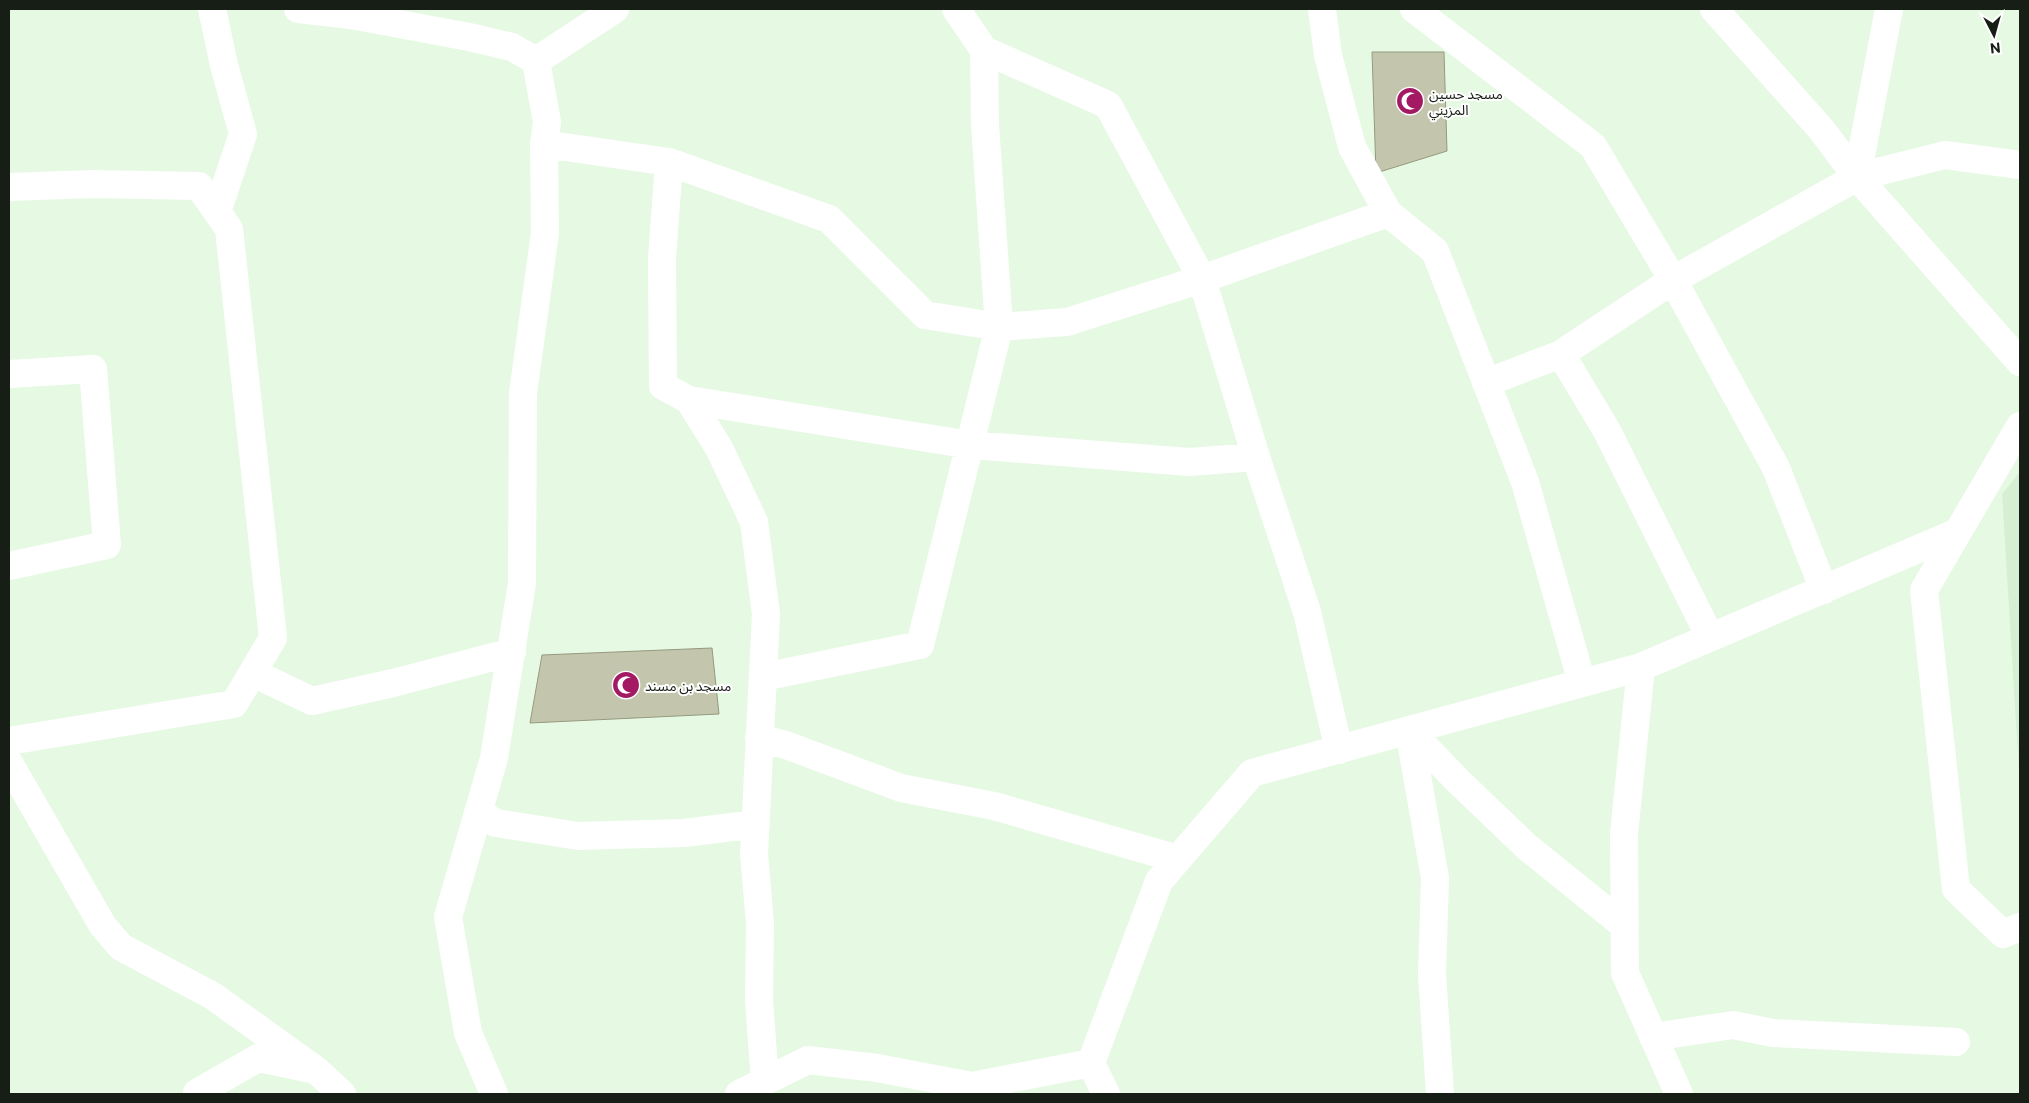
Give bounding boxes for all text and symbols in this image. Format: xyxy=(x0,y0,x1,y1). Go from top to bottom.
north arrow xyxy=(1969,10,2019,60)
text: N xyxy=(1989,39,2002,57)
place label: مسجد حسين المزيني xyxy=(1429,85,1503,121)
mosque icon: مسجد حسين المزيني xyxy=(1395,86,1425,116)
mosque icon: مسجد بن مسند xyxy=(611,670,641,700)
place label: مسجد بن مسند xyxy=(645,677,731,695)

